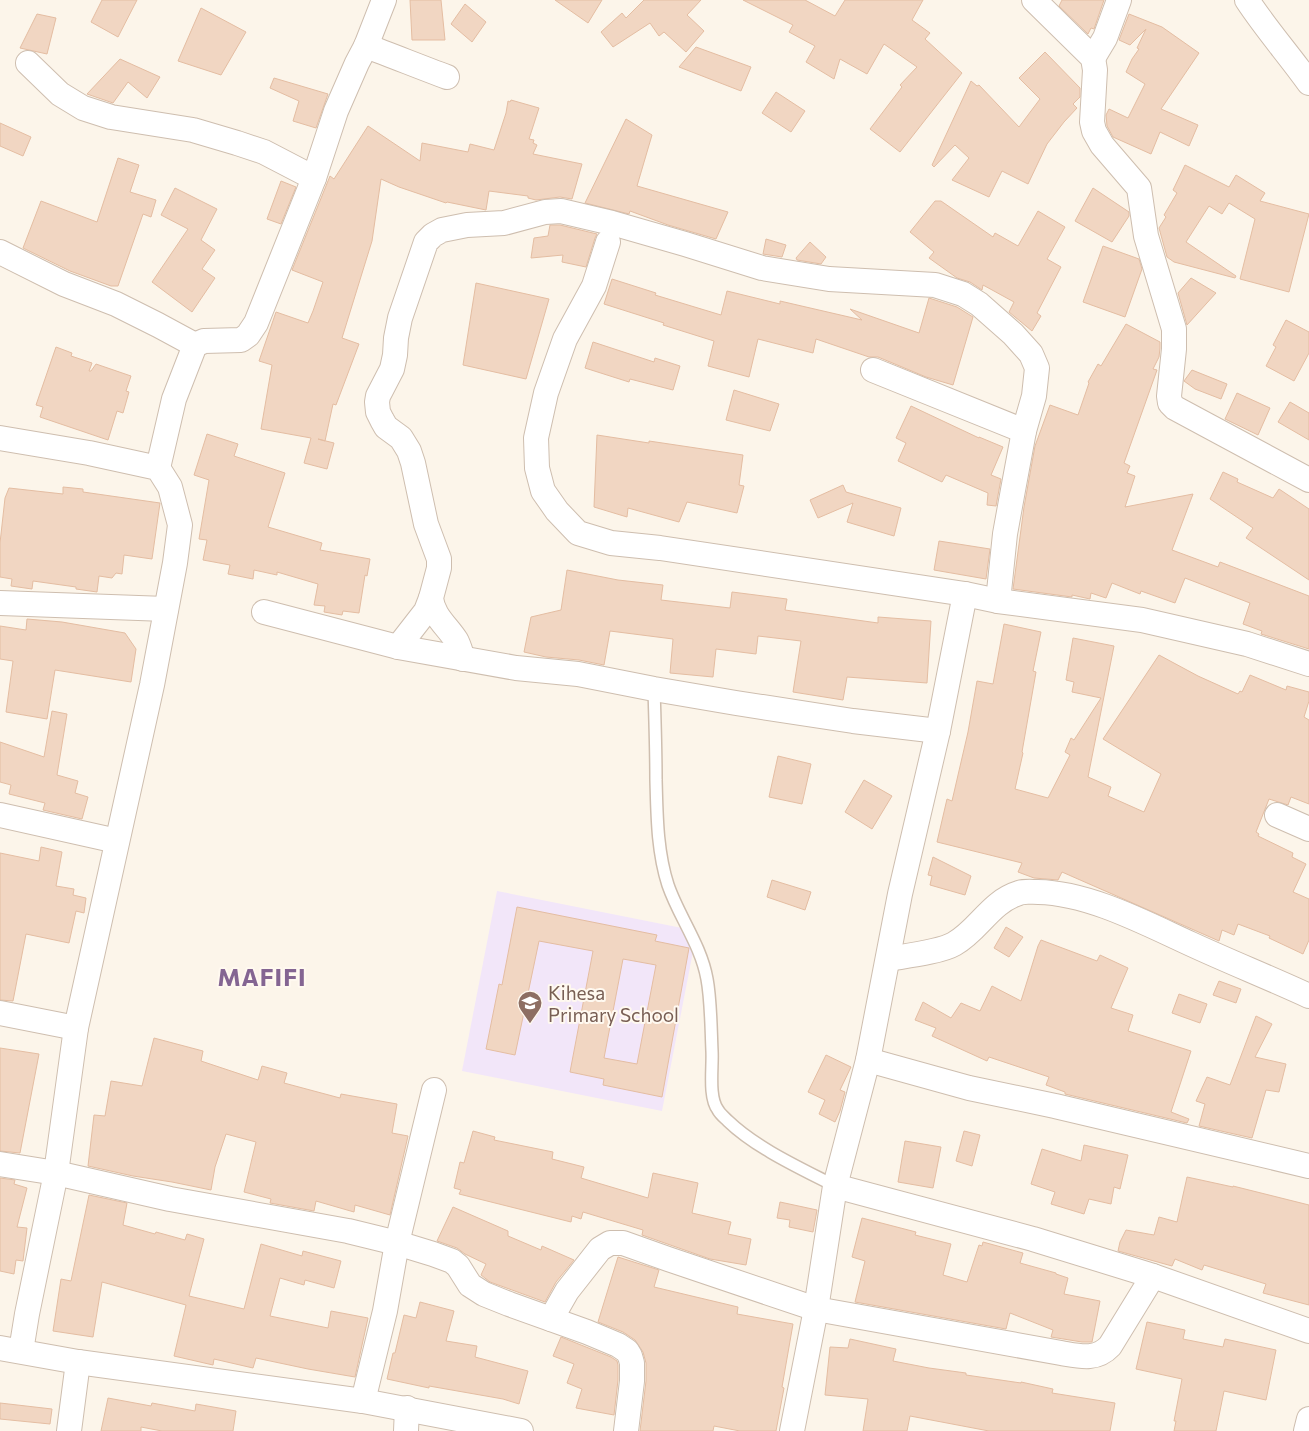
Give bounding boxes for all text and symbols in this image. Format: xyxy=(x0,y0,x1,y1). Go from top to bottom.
district label: MAFIFI xyxy=(217,962,307,991)
place label: Kihesa Primary School xyxy=(548,981,679,1026)
school or university icon: Kihesa Primary School xyxy=(517,990,543,1024)

